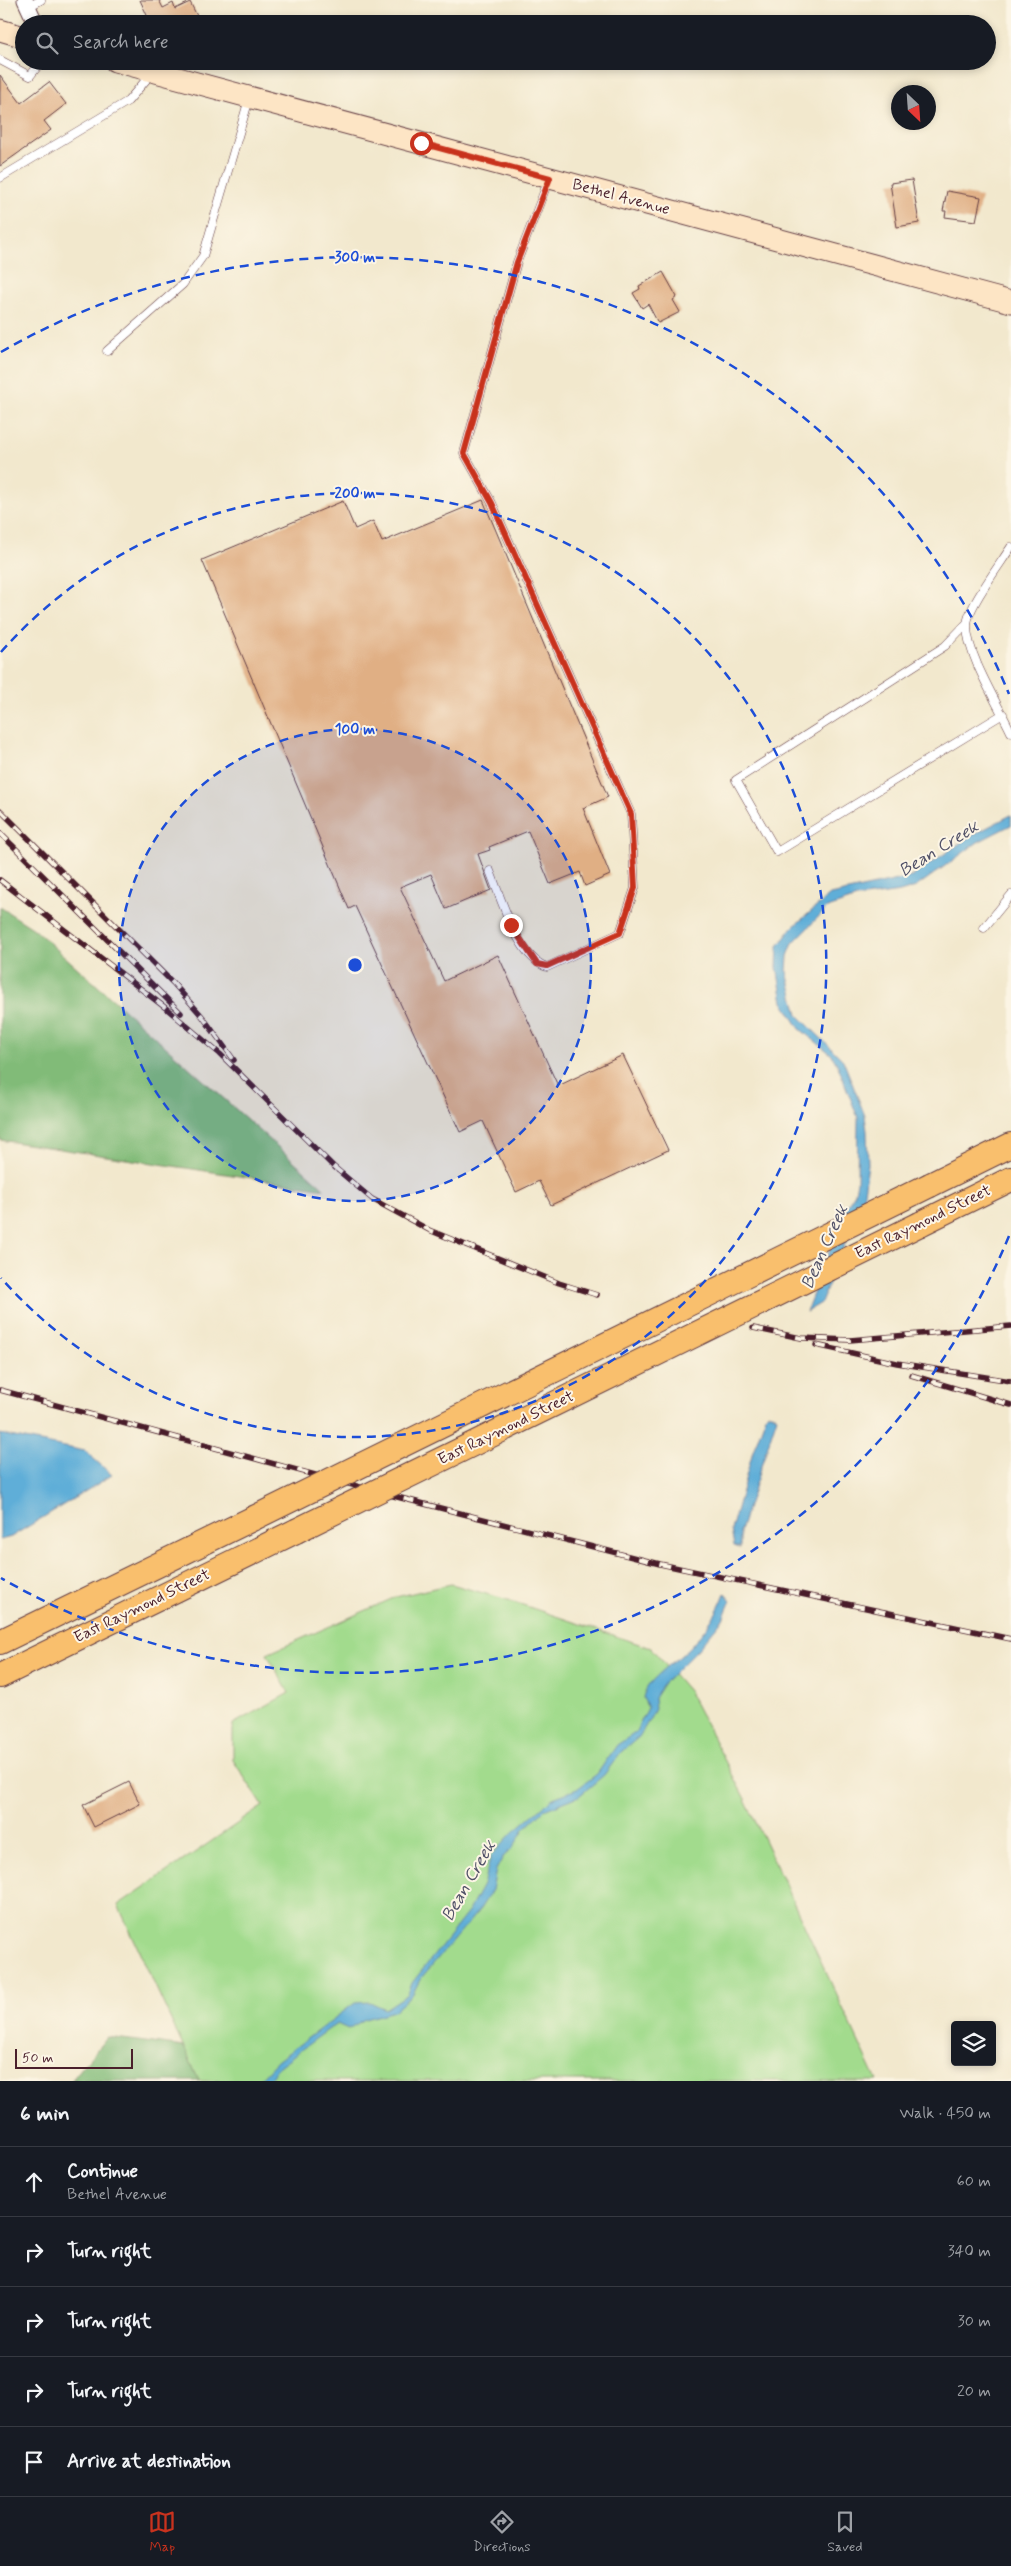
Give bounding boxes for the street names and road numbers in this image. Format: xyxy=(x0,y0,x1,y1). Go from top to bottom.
street label: Bethel Avenue xyxy=(570,174,672,220)
street label: East Raymond Street xyxy=(851,1180,995,1264)
street label: East Raymond Street xyxy=(434,1386,578,1470)
street label: East Raymond Street xyxy=(70,1564,214,1648)

